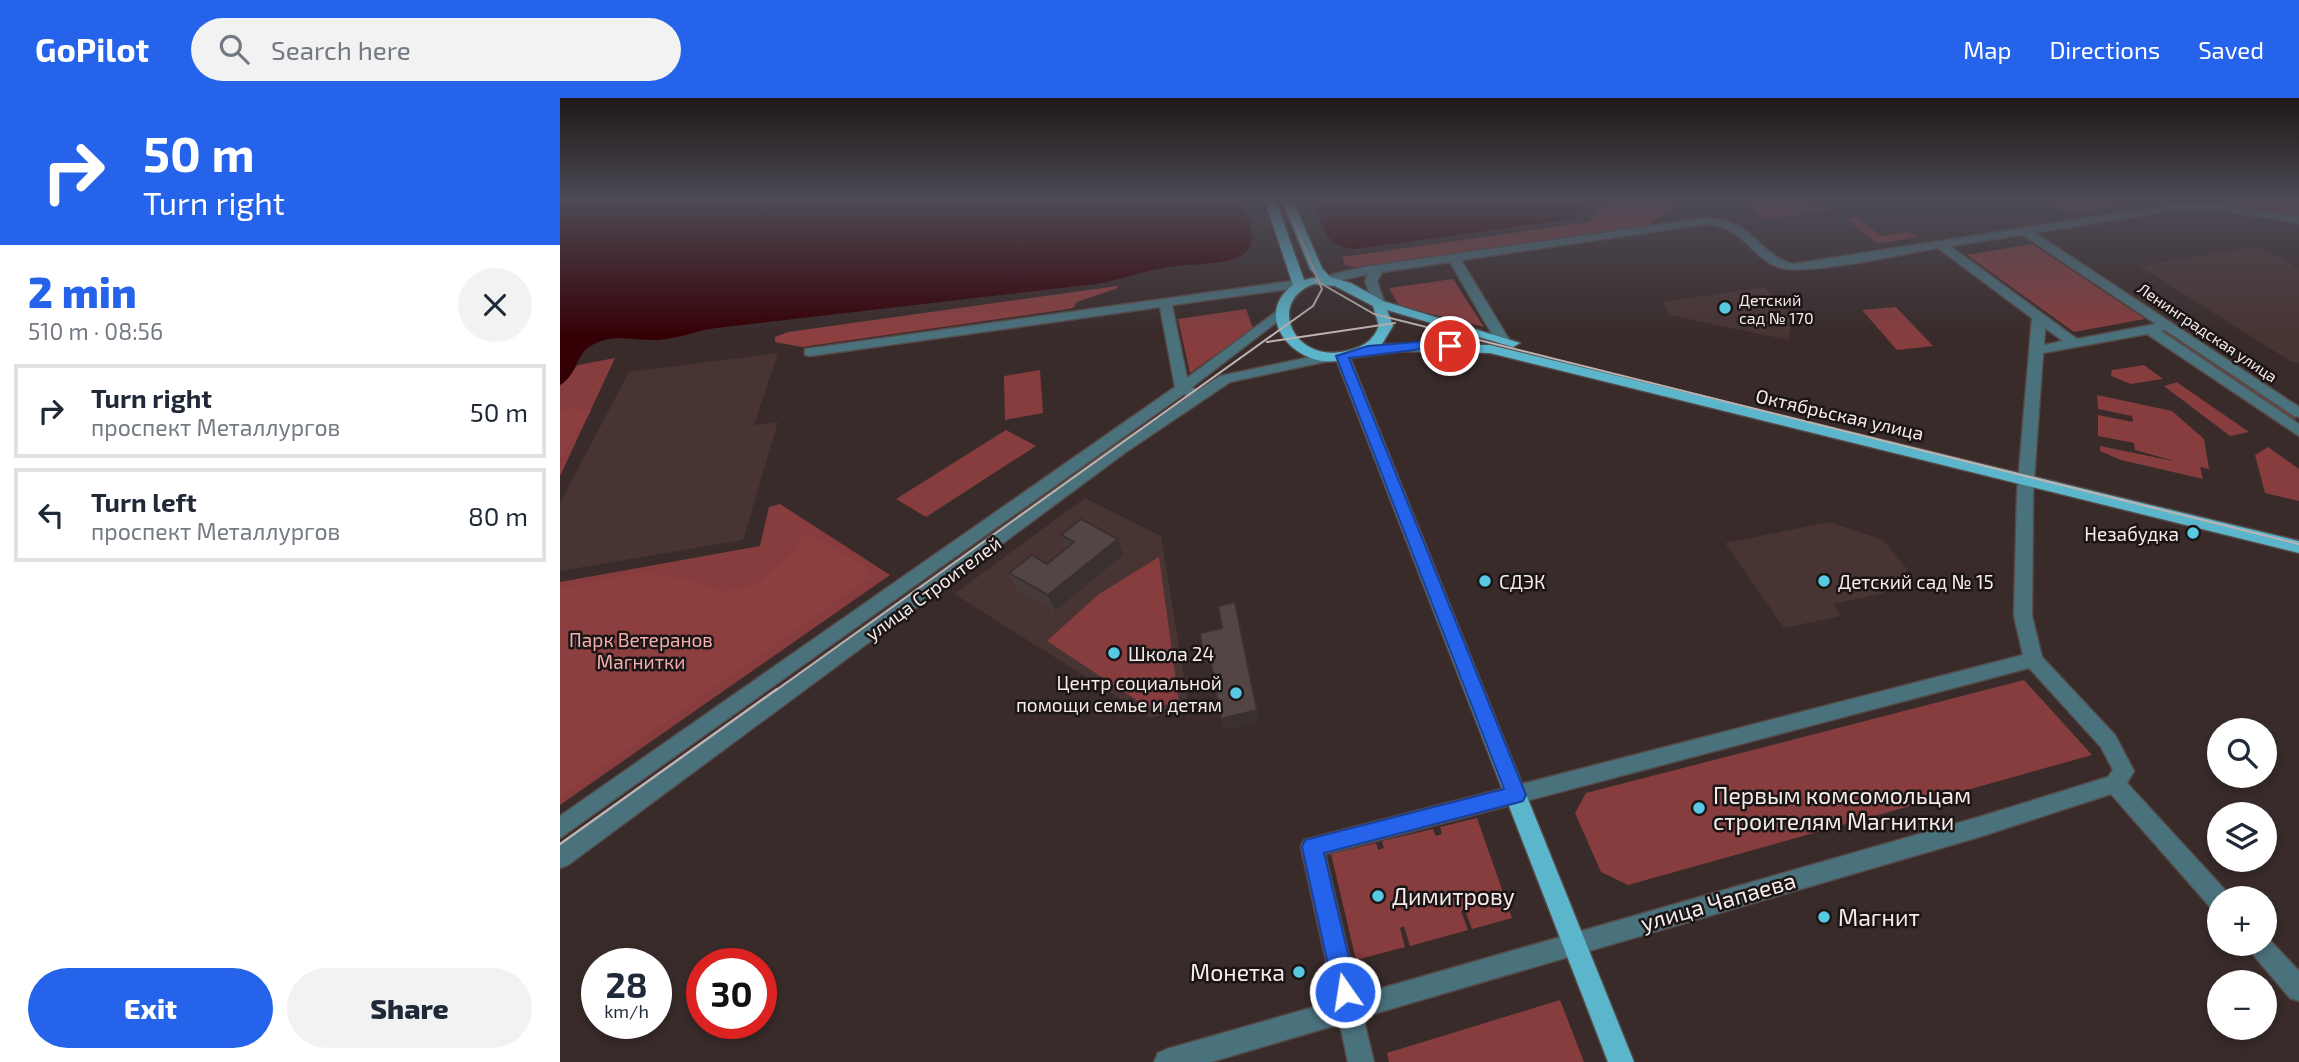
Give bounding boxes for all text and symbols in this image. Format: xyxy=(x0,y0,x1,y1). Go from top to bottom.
search box xyxy=(191,18,681,81)
text: GoPilot xyxy=(35,29,149,69)
icon: search xyxy=(215,30,253,68)
text: Search here xyxy=(271,34,411,65)
text: Map xyxy=(1963,35,2011,64)
text: Directions xyxy=(2049,35,2160,64)
text: Saved xyxy=(2198,35,2264,64)
text: 50 m xyxy=(143,123,255,182)
icon: right xyxy=(28,126,119,217)
text: Turn right xyxy=(143,183,285,221)
text: 2 min xyxy=(28,266,137,316)
button: close xyxy=(458,268,532,342)
street label: Ленинградская улица xyxy=(2134,278,2281,387)
place label: Детский сад № 170 xyxy=(1739,290,1814,327)
marker: Детский сад № 170 xyxy=(1717,300,1733,316)
pin xyxy=(1420,316,1480,376)
text: 510 m · 08:56 xyxy=(28,317,163,345)
icon: arrive xyxy=(1431,327,1469,365)
text: Turn right xyxy=(91,382,212,413)
street label: Октябрьская улица xyxy=(1753,383,1926,446)
icon: right xyxy=(32,392,70,430)
text: 50 m xyxy=(470,396,528,427)
text: проспект Металлургов xyxy=(91,413,340,441)
text: Turn left xyxy=(91,486,197,517)
icon: left xyxy=(32,496,70,534)
text: 80 m xyxy=(468,500,528,531)
text: проспект Металлургов xyxy=(91,517,340,545)
place label: Незабудка xyxy=(2084,522,2179,546)
marker: Незабудка xyxy=(2185,525,2201,541)
street label: улица Строителей xyxy=(861,531,1006,646)
place label: СДЭК xyxy=(1499,570,1545,593)
place label: Детский сад № 15 xyxy=(1838,570,1994,593)
marker: СДЭК xyxy=(1477,573,1493,589)
marker: Детский сад № 15 xyxy=(1816,573,1832,589)
park label: Парк Ветеранов Магнитки xyxy=(569,628,713,673)
place label: Школа 24 xyxy=(1128,642,1214,665)
marker: Школа 24 xyxy=(1106,645,1122,661)
place label: Центр социальной помощи семье и детям xyxy=(1016,671,1222,716)
marker: Центр социальной помощи семье и детям xyxy=(1228,685,1244,701)
map controls xyxy=(2207,718,2277,1040)
button: search xyxy=(2207,718,2277,788)
place label: Первым комсомольцам строителям Магнитки xyxy=(1713,781,1971,835)
marker: Первым комсомольцам строителям Магнитки xyxy=(1691,800,1707,816)
button: layers xyxy=(2207,802,2277,872)
street label: улица Чапаева xyxy=(1637,865,1799,938)
place label: Димитрову xyxy=(1392,882,1515,911)
button: + xyxy=(2207,886,2277,956)
marker: Димитрову xyxy=(1370,888,1386,904)
place label: Магнит xyxy=(1838,903,1920,931)
marker: Магнит xyxy=(1816,909,1832,925)
speed limit sign: 30 xyxy=(686,948,777,1039)
position arrow xyxy=(1308,955,1382,1029)
place label: Монетка xyxy=(1190,958,1285,986)
text: 28 xyxy=(605,963,648,1005)
marker: Монетка xyxy=(1291,964,1307,980)
button: Exit xyxy=(28,968,273,1048)
button: Share xyxy=(287,968,532,1048)
button: − xyxy=(2207,970,2277,1040)
text: km/h xyxy=(604,1000,649,1022)

